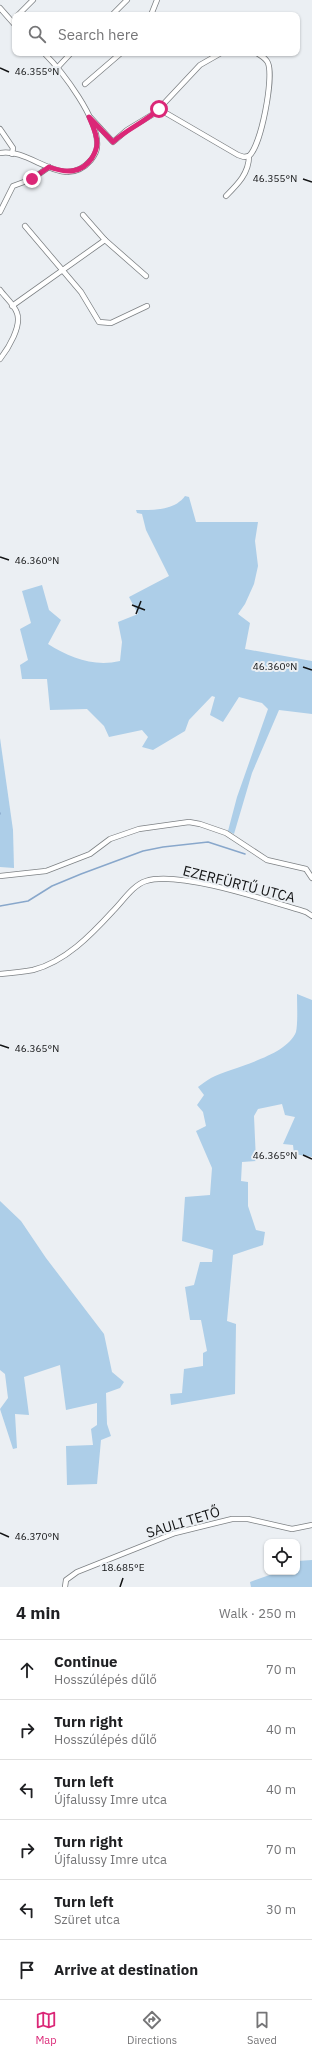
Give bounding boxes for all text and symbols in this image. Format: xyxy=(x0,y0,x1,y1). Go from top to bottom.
search box xyxy=(12,12,300,56)
icon: search xyxy=(26,23,48,45)
text: Search here xyxy=(58,25,138,44)
text: 46.355°N xyxy=(15,65,59,78)
route start xyxy=(150,100,168,118)
route end xyxy=(23,170,41,188)
text: 46.355°N xyxy=(253,172,297,185)
text: 46.360°N xyxy=(15,554,59,567)
text: 46.360°N xyxy=(253,660,297,673)
street label: EZERFÜRTŰ UTCA xyxy=(181,860,297,907)
text: 46.365°N xyxy=(15,1042,59,1055)
text: 46.365°N xyxy=(253,1149,297,1162)
street label: SAULI TETŐ xyxy=(144,1501,222,1542)
text: 46.370°N xyxy=(15,1530,59,1543)
map controls xyxy=(264,1539,300,1575)
button: locate xyxy=(264,1539,300,1575)
text: 18.685°E xyxy=(101,1561,145,1574)
text: 4 min xyxy=(16,1602,60,1624)
text: Walk · 250 m xyxy=(219,1605,296,1622)
text: Continue xyxy=(54,1652,118,1671)
icon: ahead xyxy=(16,1659,38,1681)
text: 70 m xyxy=(266,1661,296,1678)
text: Hosszúlépés dűlő xyxy=(54,1671,157,1688)
text: Turn right xyxy=(54,1712,123,1731)
icon: right xyxy=(16,1719,38,1741)
text: 40 m xyxy=(266,1721,296,1738)
text: Hosszúlépés dűlő xyxy=(54,1731,157,1748)
text: Turn left xyxy=(54,1772,114,1791)
icon: left xyxy=(16,1779,38,1801)
text: 40 m xyxy=(266,1781,296,1798)
text: Újfalussy Imre utca xyxy=(54,1791,167,1808)
text: Turn right xyxy=(54,1832,123,1851)
icon: right xyxy=(16,1839,38,1861)
text: 70 m xyxy=(266,1841,296,1858)
text: Újfalussy Imre utca xyxy=(54,1851,167,1868)
text: Turn left xyxy=(54,1892,114,1911)
icon: left xyxy=(16,1899,38,1921)
text: 30 m xyxy=(266,1901,296,1918)
text: Szüret utca xyxy=(54,1911,120,1928)
icon: arrive xyxy=(16,1959,38,1981)
text: Arrive at destination xyxy=(54,1960,198,1979)
tab: Map xyxy=(35,2009,57,2047)
tab: Directions xyxy=(127,2009,177,2047)
tab: Saved xyxy=(247,2009,277,2047)

